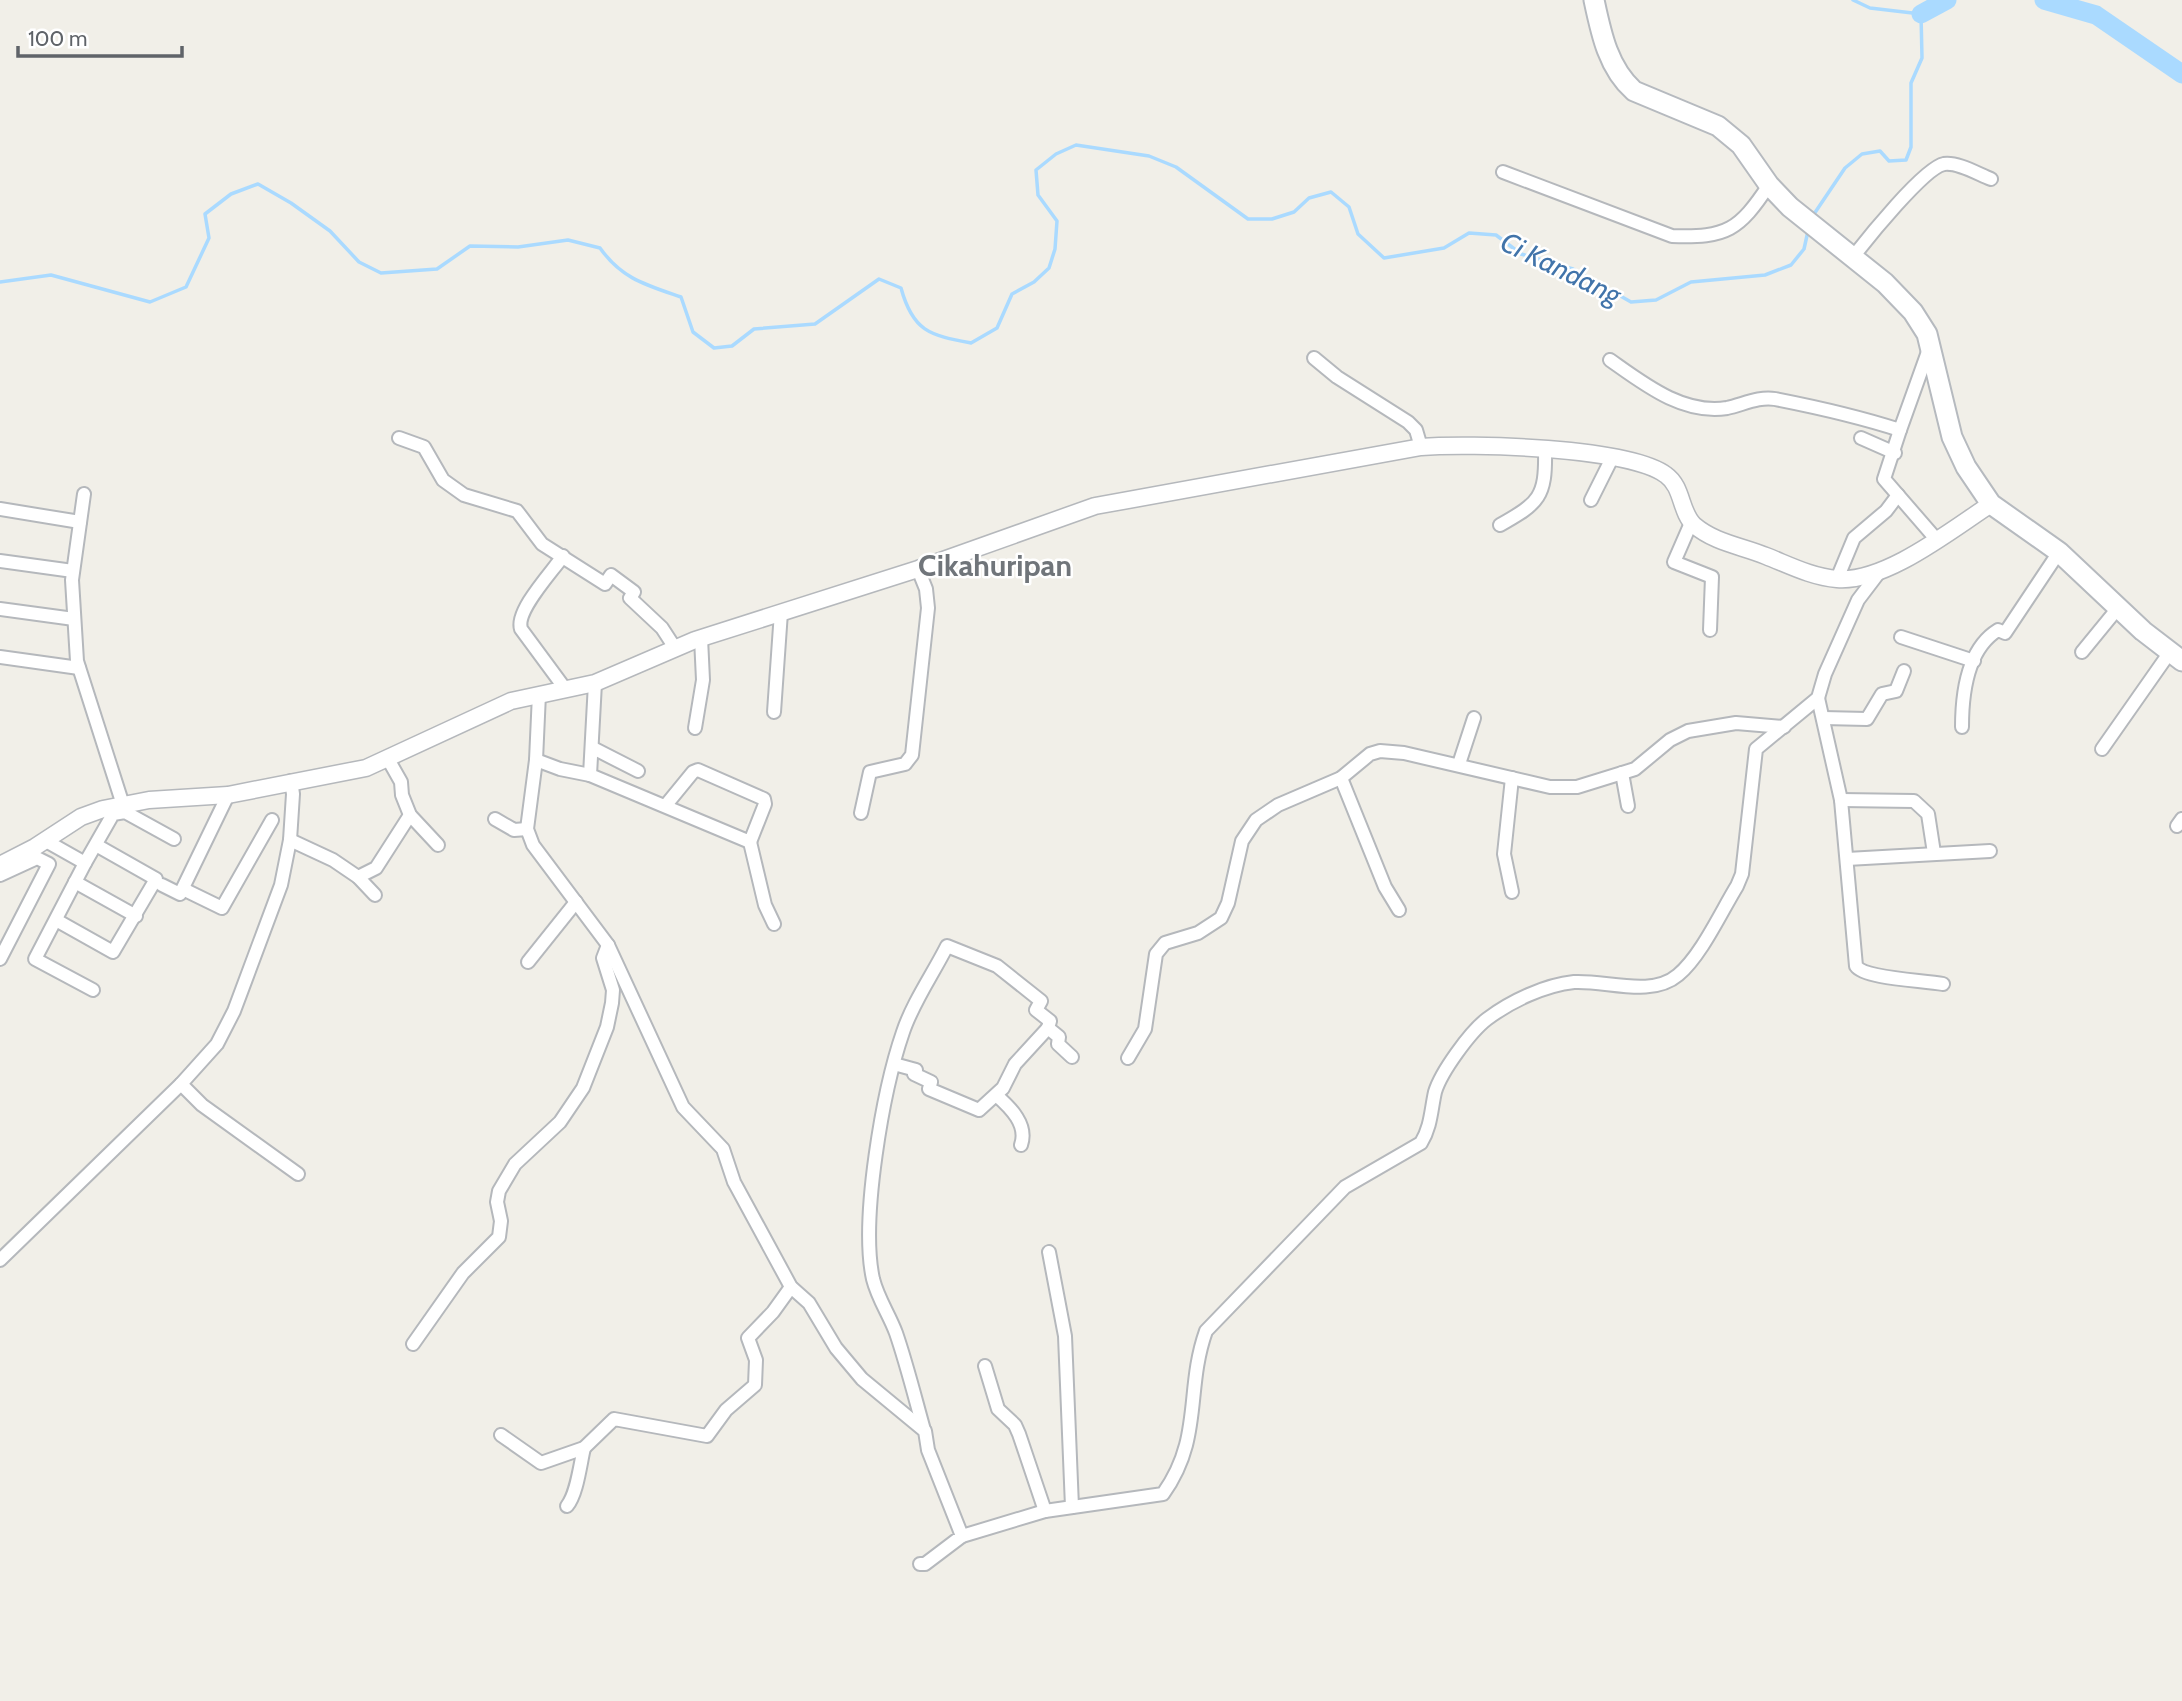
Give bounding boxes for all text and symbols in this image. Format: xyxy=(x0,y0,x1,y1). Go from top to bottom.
scale bar xyxy=(18,14,182,58)
text: 100 m xyxy=(28,26,87,51)
water label: Ci Kandang xyxy=(1495,224,1628,312)
district label: Cikahuripan xyxy=(918,547,1072,584)

